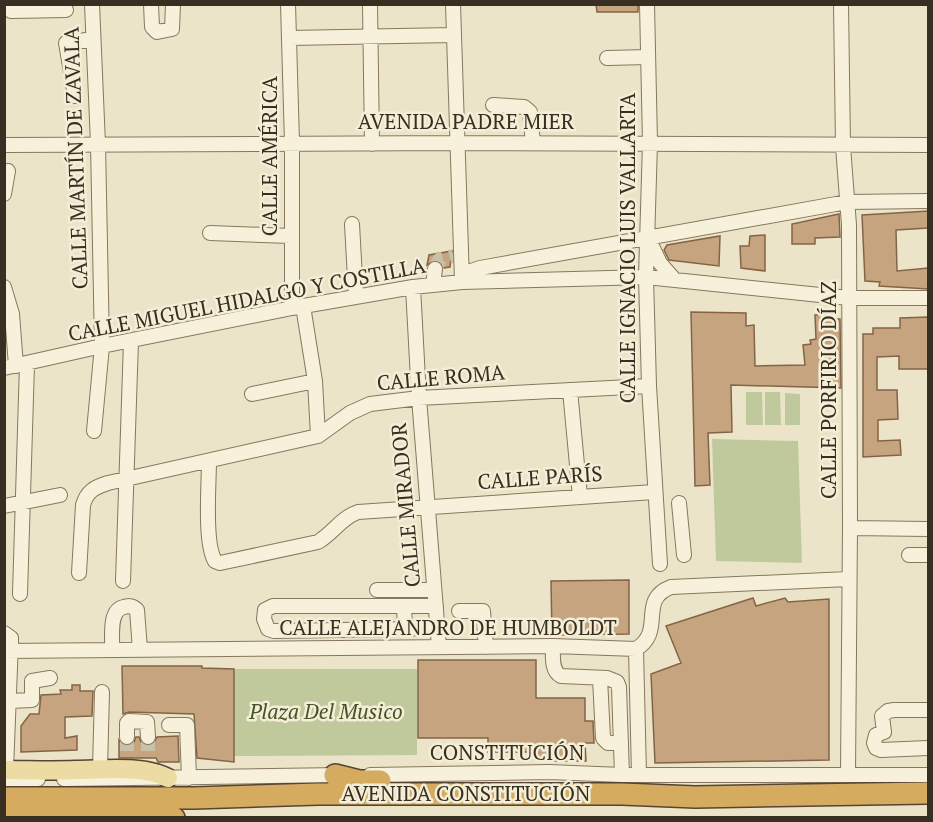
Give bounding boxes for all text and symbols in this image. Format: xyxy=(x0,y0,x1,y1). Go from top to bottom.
street label: CALLE MARTÍN DE ZAVALA xyxy=(56,26,94,290)
street label: CALLE AMÉRICA xyxy=(255,75,283,236)
street label: CALLE IGNACIO LUIS VALLARTA xyxy=(613,92,641,403)
street label: AVENIDA PADRE MIER xyxy=(358,107,575,135)
street label: CALLE MIGUEL HIDALGO Y COSTILLA xyxy=(66,250,429,347)
street label: CALLE PORFIRIO DÍAZ xyxy=(814,281,842,499)
street label: CALLE ROMA xyxy=(376,357,507,397)
street label: CALLE MIRADOR xyxy=(384,421,426,588)
street label: CALLE PARÍS xyxy=(477,459,603,495)
street label: CALLE ALEJANDRO DE HUMBOLDT xyxy=(279,613,617,641)
park label: Plaza Del Musico xyxy=(248,697,403,725)
street label: CONSTITUCIÓN xyxy=(430,738,584,766)
street label: AVENIDA CONSTITUCIÓN xyxy=(342,779,590,807)

